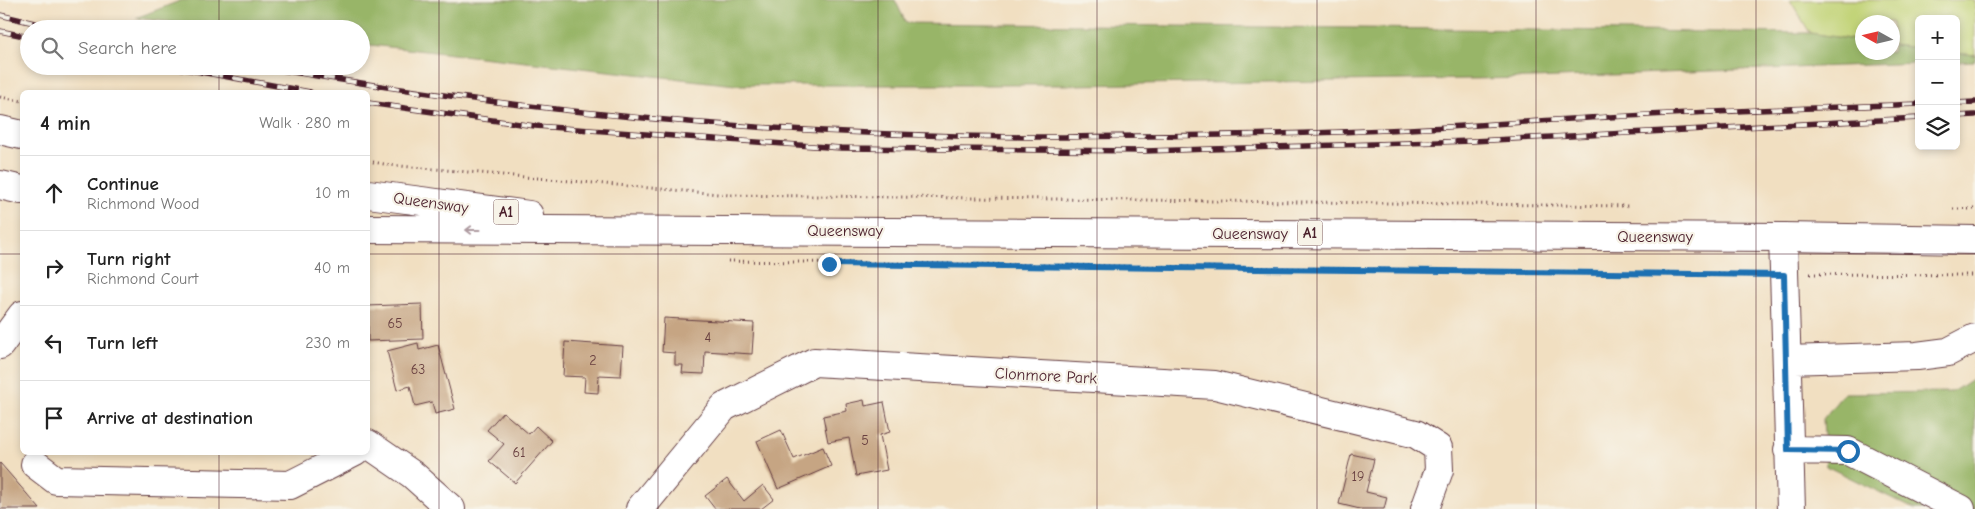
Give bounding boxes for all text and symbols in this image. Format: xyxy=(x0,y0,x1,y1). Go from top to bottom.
north arrow xyxy=(1855,15,1900,60)
map controls xyxy=(1915,15,1960,150)
button: + xyxy=(1915,15,1960,60)
search box xyxy=(20,20,370,75)
icon: search xyxy=(38,34,66,62)
text: Search here xyxy=(78,37,177,59)
button: − xyxy=(1915,60,1960,105)
button: layers xyxy=(1915,105,1960,150)
text: 4 min xyxy=(40,111,91,135)
text: Walk · 280 m xyxy=(259,114,350,132)
text: Continue xyxy=(87,173,159,195)
icon: ahead xyxy=(40,179,68,207)
text: 10 m xyxy=(315,184,350,202)
street label: Queensway xyxy=(392,189,470,217)
text: Richmond Wood xyxy=(87,195,199,213)
road number: A1 xyxy=(494,200,518,224)
road number: A1 xyxy=(1298,220,1322,246)
street label: Queensway xyxy=(807,222,884,240)
one-way arrow xyxy=(465,225,482,235)
street label: Queensway xyxy=(1212,225,1289,243)
street label: Queensway xyxy=(1617,228,1694,246)
text: Turn right xyxy=(87,248,171,270)
route end xyxy=(818,253,841,276)
icon: right xyxy=(40,254,68,282)
text: 40 m xyxy=(314,259,350,277)
text: Richmond Court xyxy=(87,270,198,288)
house number: 65 xyxy=(387,315,403,332)
icon: left xyxy=(40,329,68,357)
house number: 4 xyxy=(705,329,712,346)
text: Turn left xyxy=(87,332,158,354)
text: 230 m xyxy=(305,334,350,352)
house number: 2 xyxy=(589,352,597,369)
house number: 63 xyxy=(411,361,425,378)
street label: Clonmore Park xyxy=(994,364,1098,388)
icon: arrive xyxy=(40,404,68,432)
text: Arrive at destination xyxy=(87,407,253,429)
house number: 5 xyxy=(861,432,869,449)
route start xyxy=(1837,440,1860,463)
house number: 61 xyxy=(512,444,526,461)
house number: 19 xyxy=(1352,468,1364,485)

